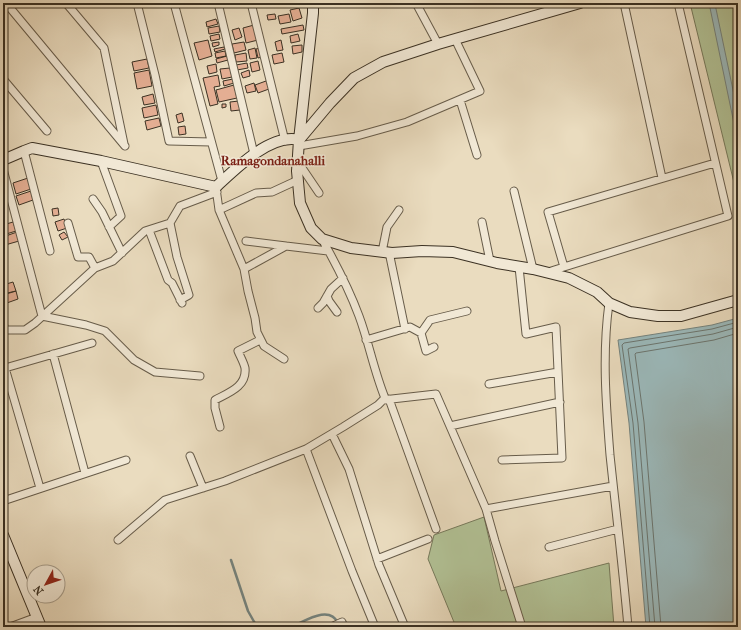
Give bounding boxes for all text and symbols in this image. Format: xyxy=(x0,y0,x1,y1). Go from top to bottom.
district label: Ramagondanahalli xyxy=(221,153,325,169)
north arrow xyxy=(26,564,66,604)
text: N xyxy=(31,582,46,597)

